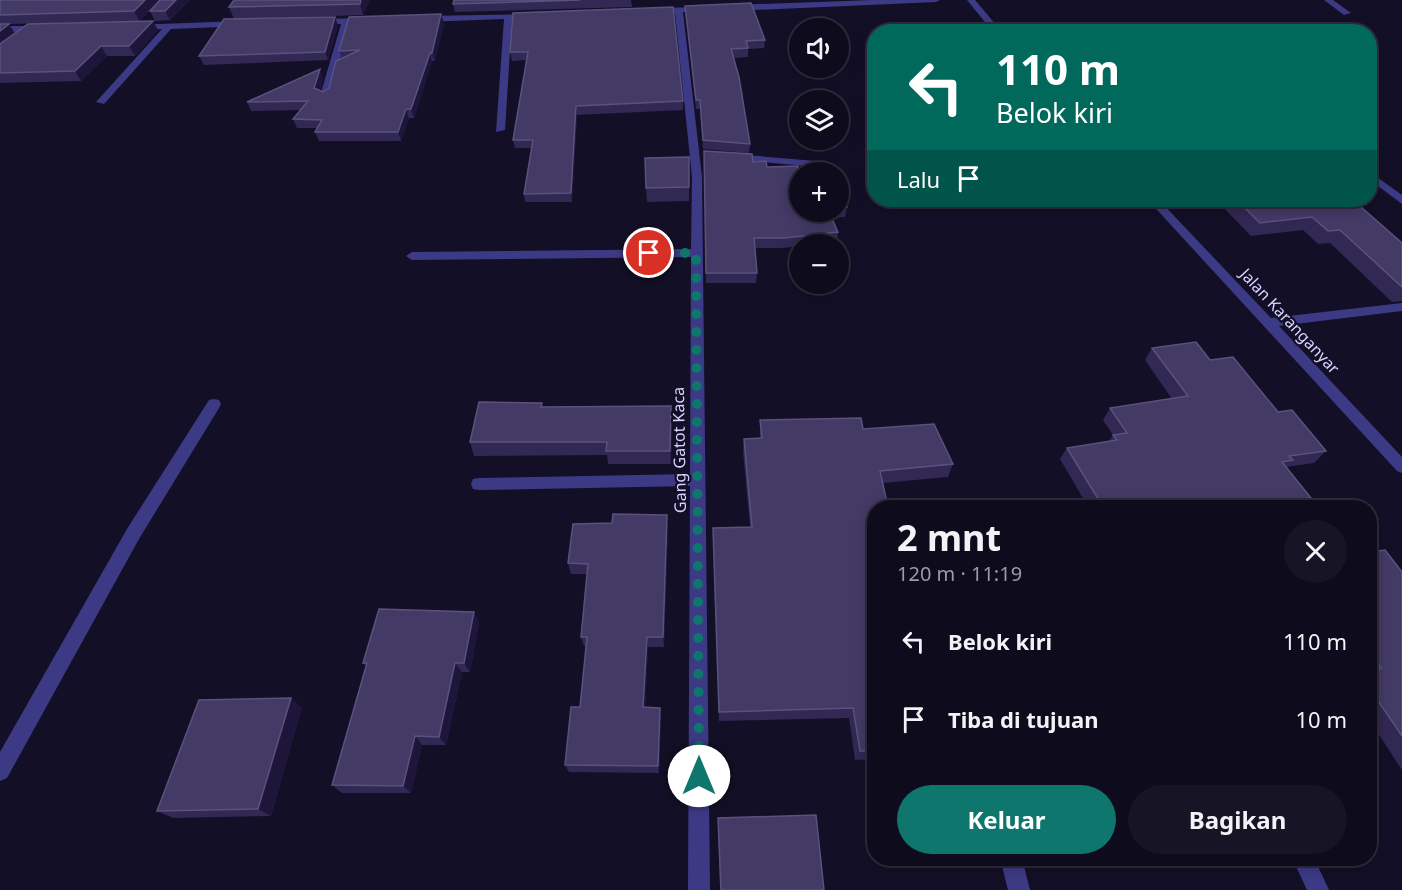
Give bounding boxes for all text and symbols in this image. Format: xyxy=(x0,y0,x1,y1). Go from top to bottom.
map controls xyxy=(789,18,849,294)
button: sound xyxy=(789,18,849,78)
text: 110 m xyxy=(996,40,1120,97)
icon: left xyxy=(897,48,975,126)
button: layers xyxy=(789,90,849,150)
text: Belok kiri xyxy=(996,94,1113,131)
button: + xyxy=(789,162,849,222)
icon: arrive xyxy=(952,162,985,195)
text: Lalu xyxy=(897,164,940,194)
pin xyxy=(623,227,674,278)
button: − xyxy=(789,234,849,294)
icon: arrive xyxy=(632,236,665,269)
street label: Jalan Karanganyar xyxy=(1234,262,1345,379)
street label: Gang Gatot Kaca xyxy=(667,387,691,513)
text: 2 mnt xyxy=(897,513,1001,562)
button: close xyxy=(1284,520,1347,583)
text: 120 m · 11:19 xyxy=(897,560,1022,587)
icon: left xyxy=(897,625,930,658)
text: Belok kiri xyxy=(948,626,1052,656)
text: 110 m xyxy=(1283,626,1347,656)
icon: arrive xyxy=(897,703,930,736)
text: Tiba di tujuan xyxy=(948,704,1098,734)
text: 10 m xyxy=(1296,704,1347,734)
position arrow xyxy=(667,744,731,808)
button: Keluar xyxy=(897,785,1116,854)
button: Bagikan xyxy=(1128,785,1347,854)

